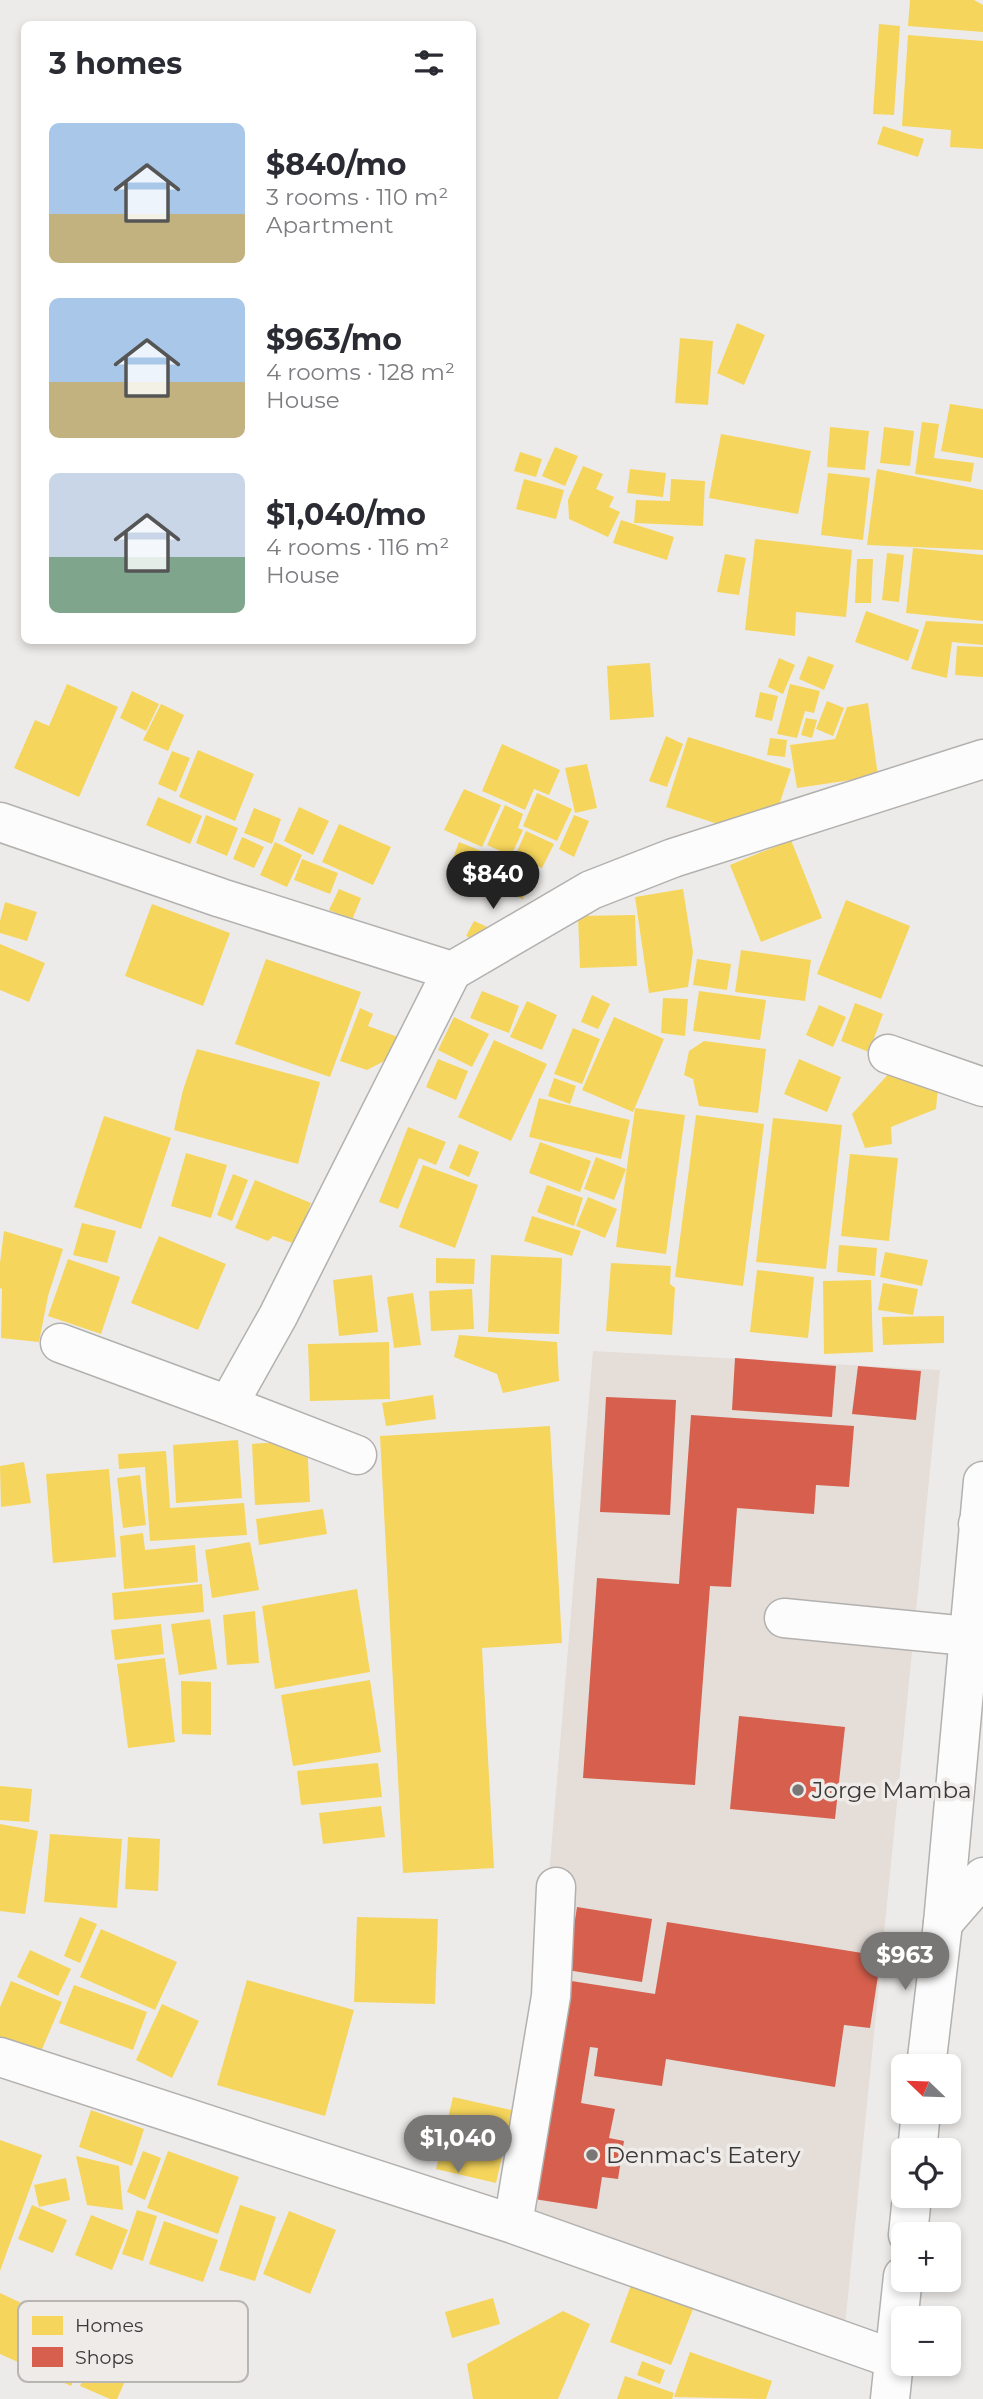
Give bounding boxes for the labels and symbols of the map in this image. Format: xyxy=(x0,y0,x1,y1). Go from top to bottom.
pin: $840 xyxy=(452,852,534,911)
place label: Jorge Mamba xyxy=(811,1776,972,1804)
marker: Jorge Mamba xyxy=(790,1782,806,1798)
pin: $963 xyxy=(864,1932,946,1992)
north arrow xyxy=(891,2054,961,2124)
pin: $1,040 xyxy=(401,2116,515,2175)
place label: Denmac's Eatery xyxy=(606,2141,801,2169)
marker: Denmac's Eatery xyxy=(584,2147,600,2163)
legend xyxy=(18,2301,248,2382)
text: Homes xyxy=(75,2314,143,2337)
text: Shops xyxy=(75,2346,134,2369)

